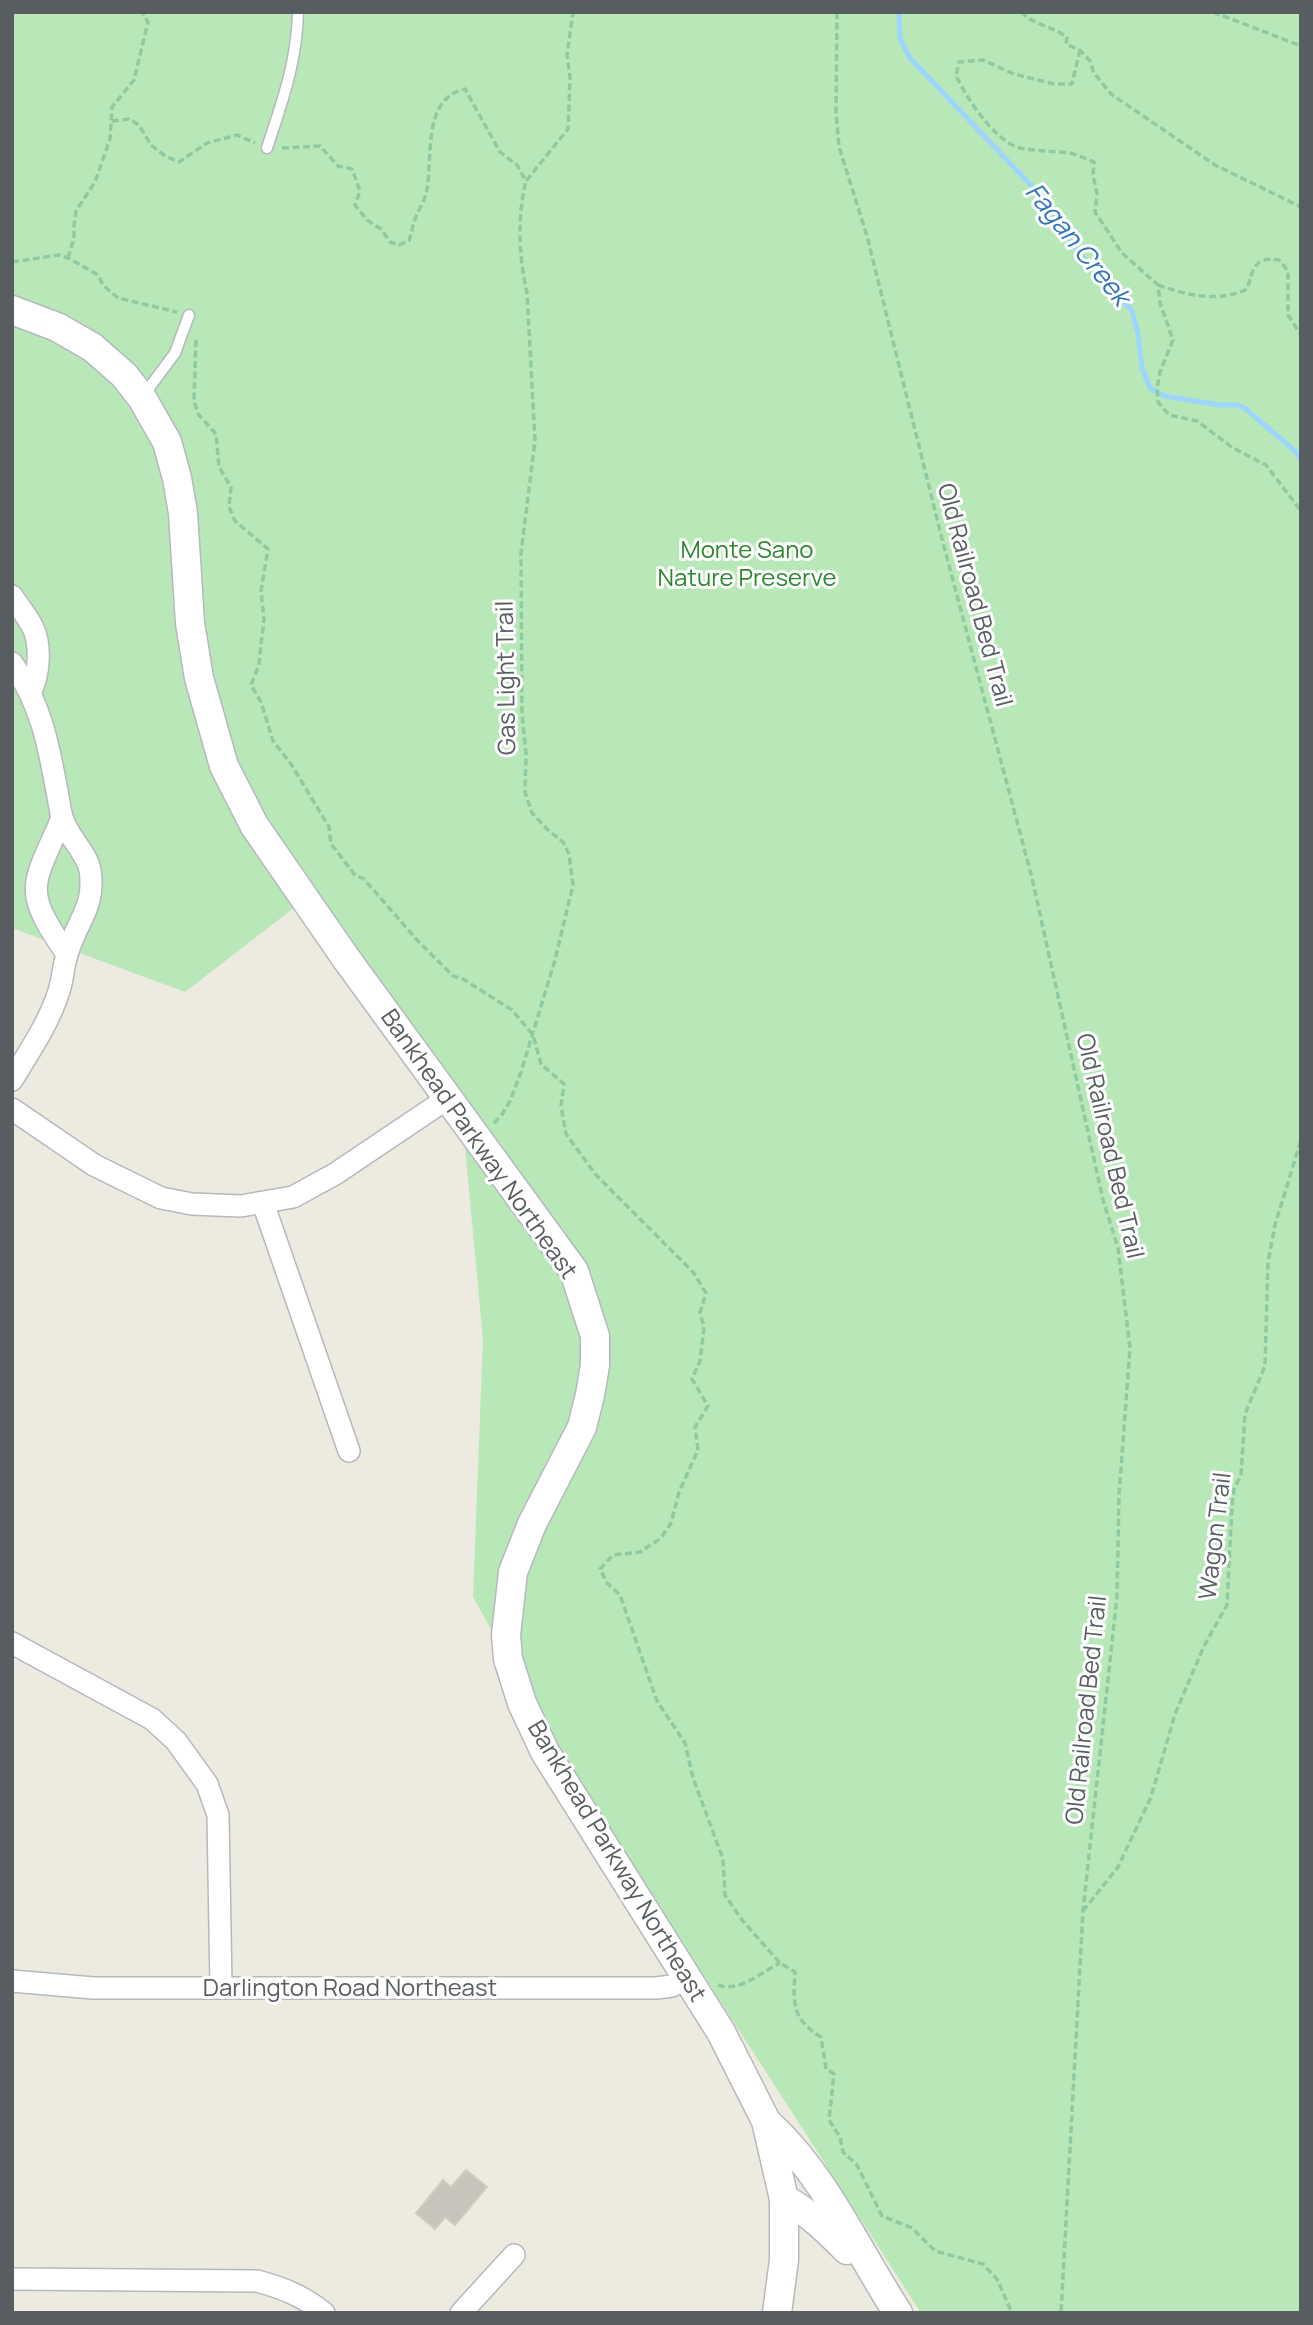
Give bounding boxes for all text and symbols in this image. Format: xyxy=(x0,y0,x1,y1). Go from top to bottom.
water label: Fagan Creek xyxy=(1018,174,1142,316)
street label: Old Railroad Bed Trail xyxy=(931,479,1022,710)
park label: Monte Sano Nature Preserve xyxy=(658,532,836,593)
street label: Gas Light Trail xyxy=(487,601,522,755)
street label: Bankhead Parkway Northeast xyxy=(374,1002,586,1285)
street label: Old Railroad Bed Trail xyxy=(1069,1030,1153,1262)
street label: Wagon Trail xyxy=(1189,1470,1238,1601)
street label: Old Railroad Bed Trail xyxy=(1056,1594,1113,1826)
street label: Bankhead Parkway Northeast xyxy=(521,1713,716,2007)
street label: Darlington Road Northeast xyxy=(203,1970,497,2003)

